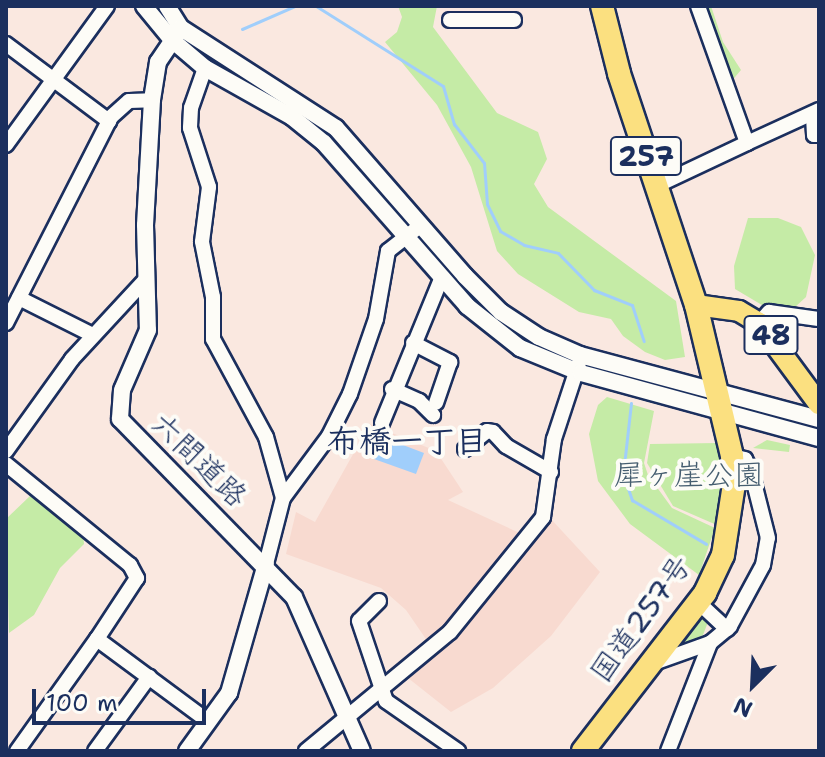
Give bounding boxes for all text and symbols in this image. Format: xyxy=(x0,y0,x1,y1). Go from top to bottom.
road number: 257 xyxy=(608,132,684,180)
road number: 48 xyxy=(743,311,799,359)
street label: 六間道路 xyxy=(143,405,255,515)
district label: 布橋一丁目 xyxy=(327,422,487,460)
park label: 犀ヶ崖公園 xyxy=(614,457,764,493)
street label: 国道257号 xyxy=(583,548,699,690)
north arrow xyxy=(713,645,793,725)
scale bar xyxy=(36,673,210,723)
text: 100 m xyxy=(46,687,118,719)
text: N xyxy=(729,691,757,724)

